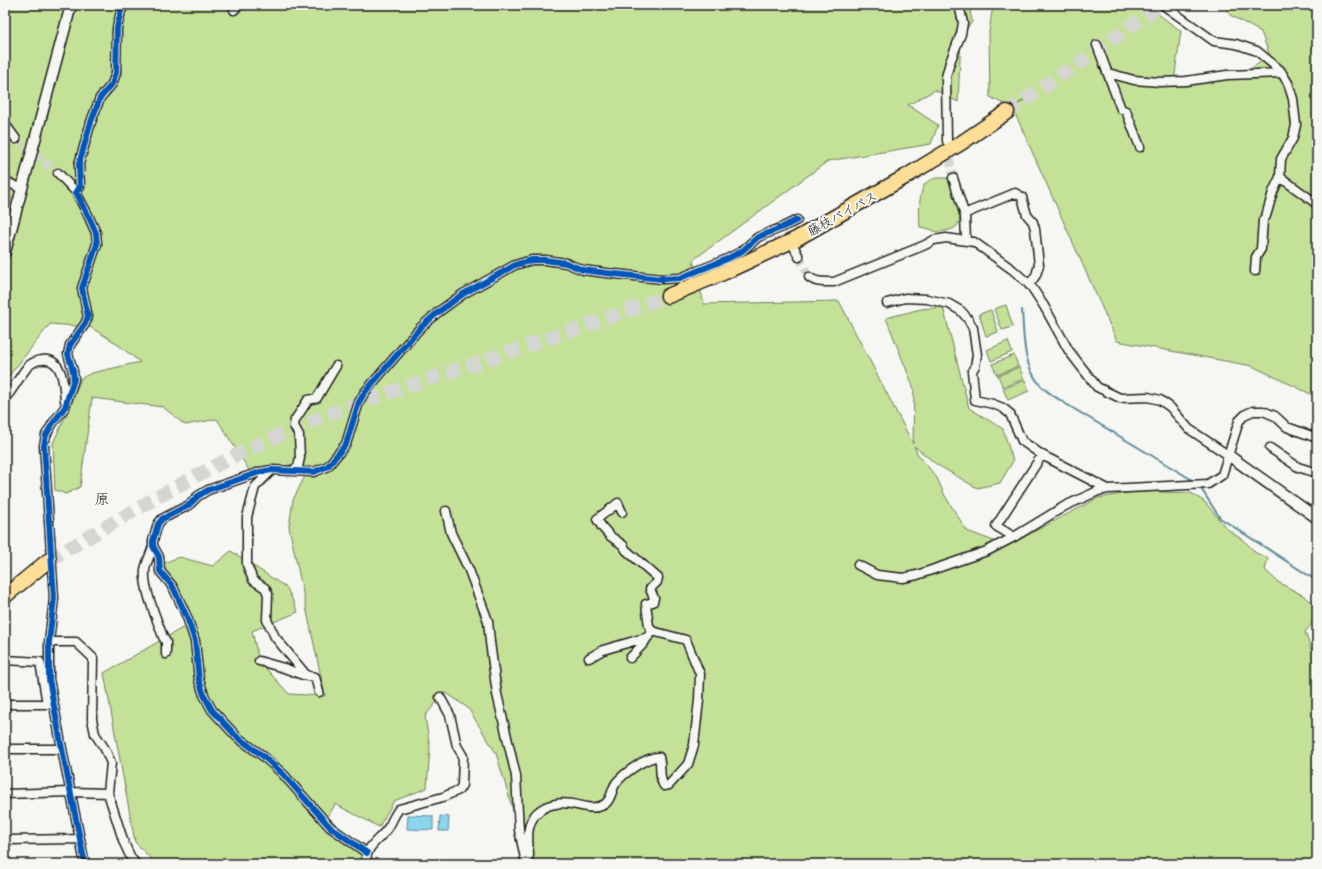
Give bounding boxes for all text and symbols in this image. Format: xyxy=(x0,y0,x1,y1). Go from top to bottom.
street label: 藤枝バイパス xyxy=(803,185,880,240)
district label: 原 xyxy=(94,486,110,509)

